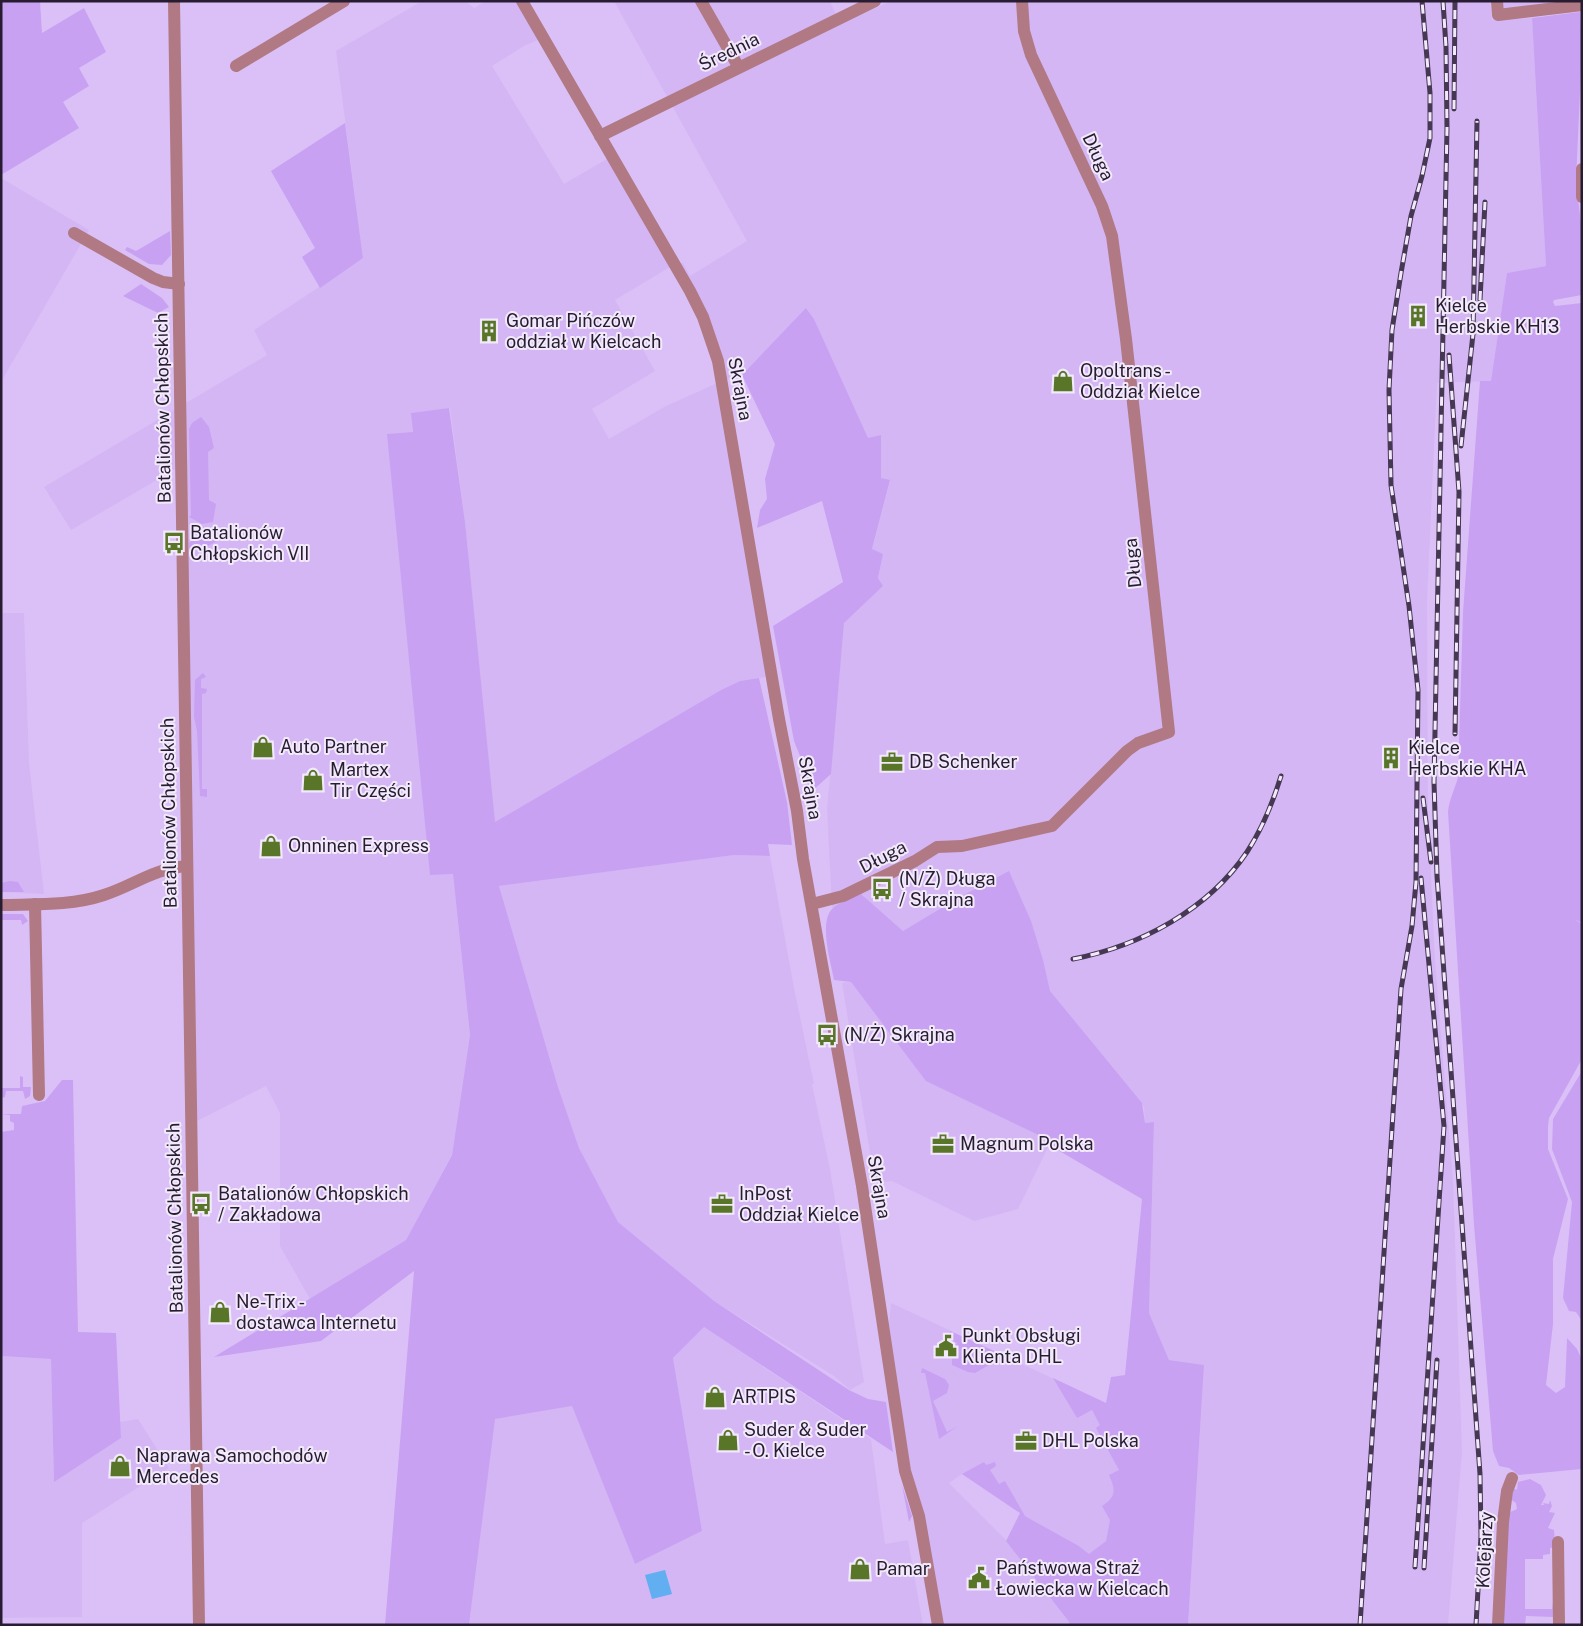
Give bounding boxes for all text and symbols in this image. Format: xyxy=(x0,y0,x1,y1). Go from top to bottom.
street label: Średnia xyxy=(695,27,763,75)
street label: Długa xyxy=(1078,130,1119,184)
place label: Kielce Herbskie KH13 xyxy=(1435,295,1559,337)
building icon: Kielce Herbskie KH13 xyxy=(1405,303,1431,329)
place label: Gomar Pińczów oddział w Kielcach xyxy=(506,310,661,352)
street label: Batalionów Chłopskich xyxy=(150,313,175,503)
building icon: Gomar Pińczów oddział w Kielcach xyxy=(476,318,502,344)
street label: Skrajna xyxy=(724,355,757,422)
place label: Opoltrans - Oddział Kielce xyxy=(1080,360,1200,402)
shop icon: Opoltrans - Oddział Kielce xyxy=(1050,368,1076,394)
place label: Batalionów Chłopskich VII xyxy=(190,522,309,564)
bus stop icon: Batalionów Chłopskich VII xyxy=(161,530,187,556)
street label: Długa xyxy=(1119,537,1146,589)
street label: Batalionów Chłopskich xyxy=(156,718,181,908)
shop icon: Auto Partner xyxy=(250,734,276,760)
place label: Auto Partner xyxy=(280,736,387,757)
place label: Kielce Herbskie KHA xyxy=(1408,737,1527,779)
building icon: Kielce Herbskie KHA xyxy=(1378,745,1404,771)
office icon: DB Schenker xyxy=(879,749,905,775)
place label: DB Schenker xyxy=(909,751,1018,772)
street label: Skrajna xyxy=(795,755,826,821)
place label: Martex Tir Części xyxy=(330,759,411,801)
shop icon: Martex Tir Części xyxy=(300,767,326,793)
shop icon: Onninen Express xyxy=(258,833,284,859)
place label: Onninen Express xyxy=(288,835,429,856)
street label: Długa xyxy=(856,836,910,877)
place label: (N/Ż) Długa / Skrajna xyxy=(899,867,996,910)
bus stop icon: (N/Ż) Długa / Skrajna xyxy=(869,876,895,902)
bus stop icon: (N/Ż) Skrajna xyxy=(814,1022,840,1048)
place label: (N/Ż) Skrajna xyxy=(844,1023,955,1045)
street label: Batalionów Chłopskich xyxy=(162,1123,187,1313)
office icon: Magnum Polska xyxy=(930,1131,956,1157)
place label: Magnum Polska xyxy=(960,1133,1094,1154)
street label: Skrajna xyxy=(864,1154,895,1220)
place label: Batalionów Chłopskich / Zakładowa xyxy=(218,1183,409,1225)
place label: InPost Oddział Kielce xyxy=(739,1183,859,1225)
bus stop icon: Batalionów Chłopskich / Zakładowa xyxy=(188,1191,214,1217)
office icon: InPost Oddział Kielce xyxy=(709,1191,735,1217)
place label: Ne-Trix - dostawca Internetu xyxy=(236,1291,397,1333)
shop icon: Ne-Trix - dostawca Internetu xyxy=(207,1299,233,1325)
place label: Punkt Obsługi Klienta DHL xyxy=(962,1325,1081,1367)
public building icon: Punkt Obsługi Klienta DHL xyxy=(933,1333,959,1359)
shop icon: ARTPIS xyxy=(702,1384,728,1410)
place label: ARTPIS xyxy=(732,1386,796,1407)
place label: Suder & Suder - O. Kielce xyxy=(744,1419,866,1461)
shop icon: Suder & Suder - O. Kielce xyxy=(715,1427,741,1453)
office icon: DHL Polska xyxy=(1013,1428,1039,1454)
place label: DHL Polska xyxy=(1042,1430,1139,1451)
place label: Naprawa Samochodów Mercedes xyxy=(136,1445,327,1487)
shop icon: Naprawa Samochodów Mercedes xyxy=(107,1453,133,1479)
street label: Kolejarzy xyxy=(1472,1511,1497,1589)
shop icon: Pamar xyxy=(847,1556,873,1582)
place label: Państwowa Straż Łowiecka w Kielcach xyxy=(996,1557,1169,1599)
place label: Pamar xyxy=(876,1558,930,1579)
public building icon: Państwowa Straż Łowiecka w Kielcach xyxy=(966,1565,992,1591)

